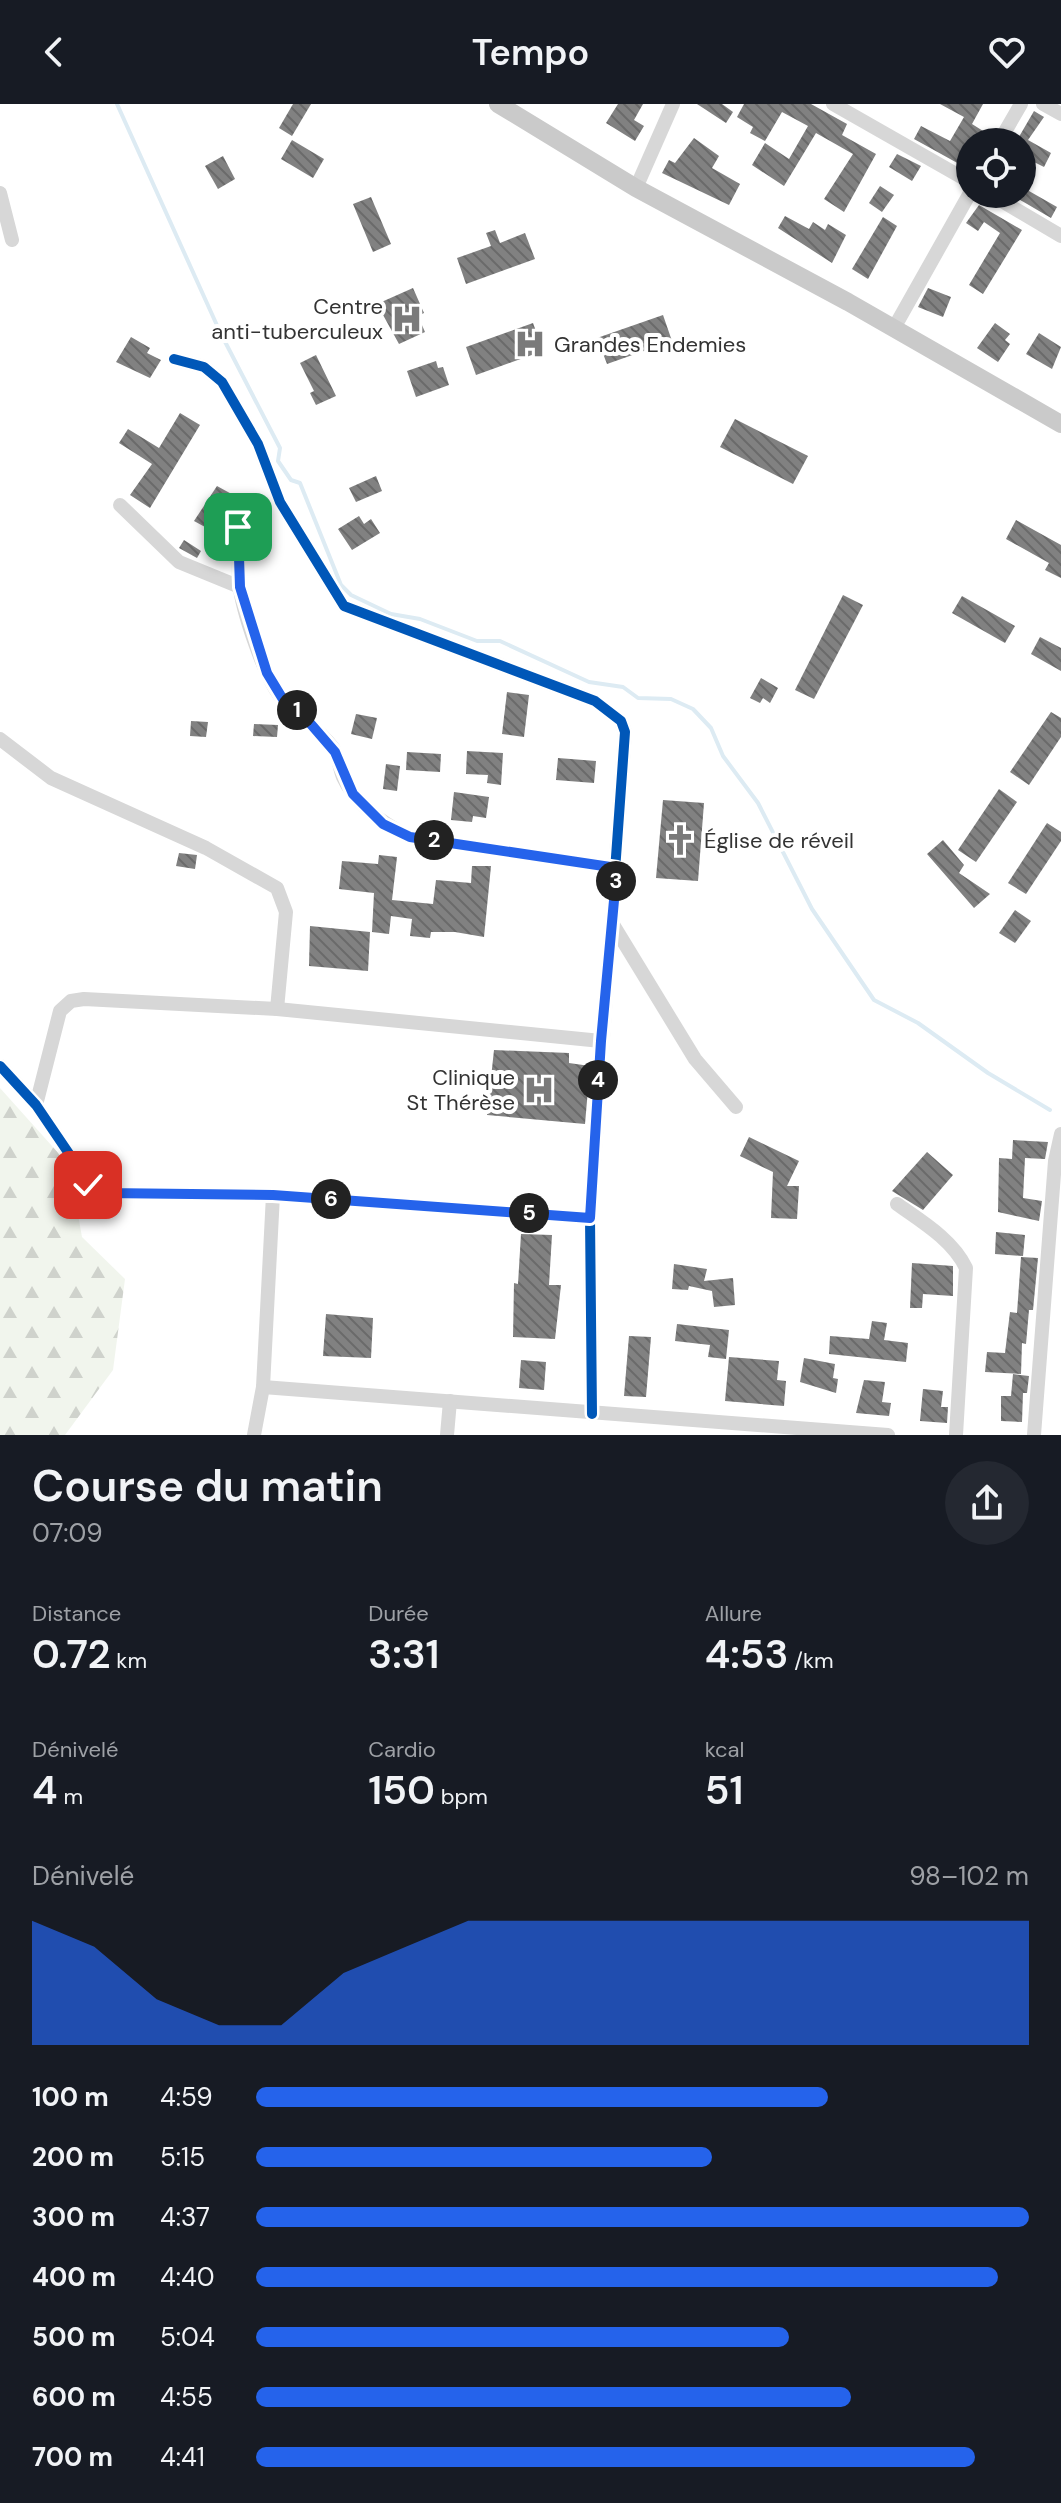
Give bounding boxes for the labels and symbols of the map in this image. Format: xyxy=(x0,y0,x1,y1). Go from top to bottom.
place label: Centre anti-tuberculeux xyxy=(211,292,383,346)
hospital icon: Centre anti-tuberculeux xyxy=(390,302,424,336)
hospital icon: Grandes Endemies xyxy=(513,327,547,361)
place label: Grandes Endemies xyxy=(554,330,746,359)
pin xyxy=(204,493,272,561)
pin: 1 xyxy=(277,690,317,730)
pin: 2 xyxy=(414,820,454,860)
church icon: Église de réveil xyxy=(663,823,697,857)
place label: Église de réveil xyxy=(704,826,854,855)
pin: 3 xyxy=(596,861,636,901)
pin: 4 xyxy=(578,1060,618,1100)
place label: Clinique St Thérèse xyxy=(407,1063,515,1117)
hospital icon: Clinique St Thérèse xyxy=(522,1073,556,1107)
pin xyxy=(54,1151,122,1219)
pin: 6 xyxy=(311,1179,351,1219)
pin: 5 xyxy=(509,1193,549,1233)

